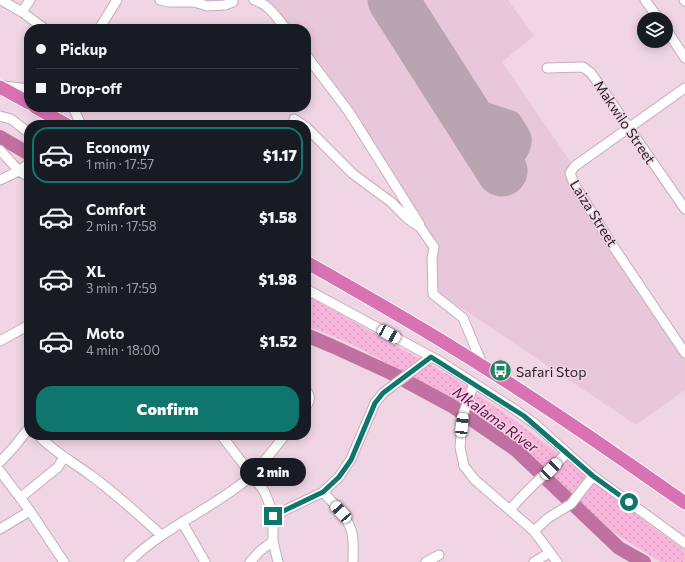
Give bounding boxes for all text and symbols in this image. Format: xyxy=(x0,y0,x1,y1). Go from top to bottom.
map controls xyxy=(637,12,673,48)
button: layers xyxy=(637,12,673,48)
text: Pickup xyxy=(60,40,107,58)
street label: Makwilo Street xyxy=(591,77,659,167)
text: Drop-off xyxy=(60,79,122,97)
icon: car xyxy=(38,137,74,173)
text: Economy xyxy=(86,138,150,156)
text: $1.17 xyxy=(263,146,297,164)
text: 1 min · 17:57 xyxy=(86,156,154,172)
street label: Laiza Street xyxy=(567,176,621,250)
icon: car xyxy=(38,199,74,235)
text: Comfort xyxy=(86,200,146,218)
text: $1.58 xyxy=(259,208,297,226)
text: 2 min · 17:58 xyxy=(86,218,157,234)
icon: car xyxy=(38,261,74,297)
text: XL xyxy=(86,262,105,280)
text: $1.98 xyxy=(259,270,297,288)
text: 3 min · 17:59 xyxy=(86,280,157,296)
icon: car xyxy=(38,323,74,359)
car xyxy=(376,323,402,345)
text: Moto xyxy=(86,324,125,342)
text: $1.52 xyxy=(260,332,297,350)
text: 4 min · 18:00 xyxy=(86,342,160,358)
bus stop icon: Safari Stop xyxy=(488,358,514,384)
place label: Safari Stop xyxy=(516,363,586,380)
water label: Mkalama River xyxy=(450,382,543,457)
button: Confirm xyxy=(36,386,299,432)
car xyxy=(455,412,469,438)
car xyxy=(538,456,564,482)
callout: 2 min xyxy=(240,458,306,486)
text: 2 min xyxy=(257,464,289,480)
route start xyxy=(620,493,638,511)
car xyxy=(329,499,353,525)
route end xyxy=(264,507,282,525)

